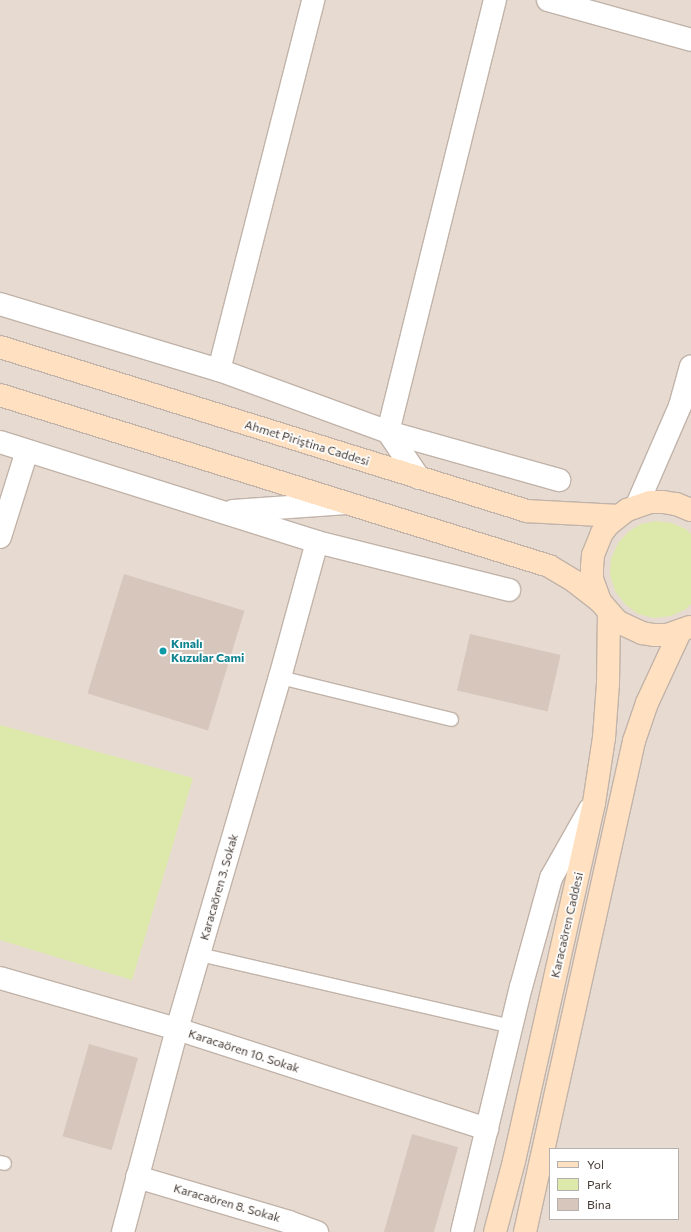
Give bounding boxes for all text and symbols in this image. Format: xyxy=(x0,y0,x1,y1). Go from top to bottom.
street label: Ahmet Piriştina Caddesi xyxy=(243,417,371,469)
place label: Kınalı Kuzular Cami xyxy=(171,637,244,665)
marker: Kınalı Kuzular Cami xyxy=(158,646,168,656)
street label: Karacaören 3. Sokak xyxy=(197,832,241,942)
street label: Karacaören Caddesi xyxy=(548,871,586,979)
street label: Karacaören 10. Sokak xyxy=(187,1026,301,1076)
legend xyxy=(549,1148,679,1220)
text: Yol xyxy=(587,1157,604,1171)
text: Park xyxy=(587,1177,612,1191)
street label: Karacaören 8. Sokak xyxy=(172,1181,282,1225)
text: Bina xyxy=(587,1197,611,1211)

